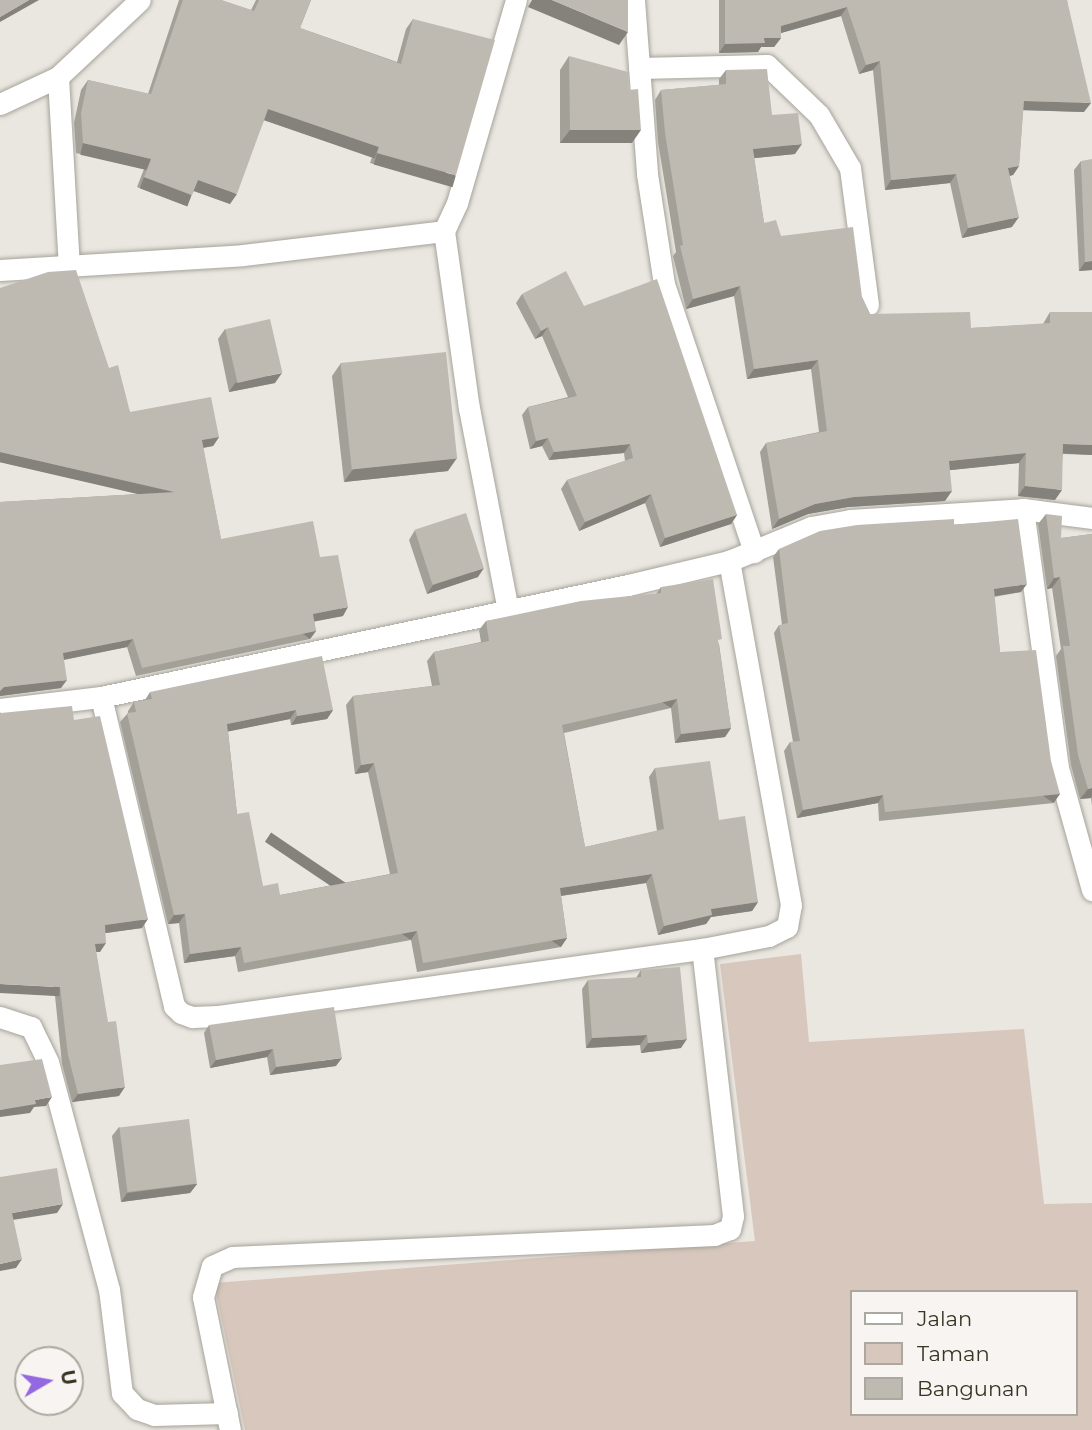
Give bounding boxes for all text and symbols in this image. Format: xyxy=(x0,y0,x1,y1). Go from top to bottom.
legend xyxy=(850,1290,1078,1416)
text: Jalan xyxy=(917,1306,972,1331)
text: Taman xyxy=(917,1341,990,1366)
north arrow xyxy=(14,1346,84,1416)
text: U xyxy=(56,1368,81,1387)
text: Bangunan xyxy=(917,1376,1029,1401)

